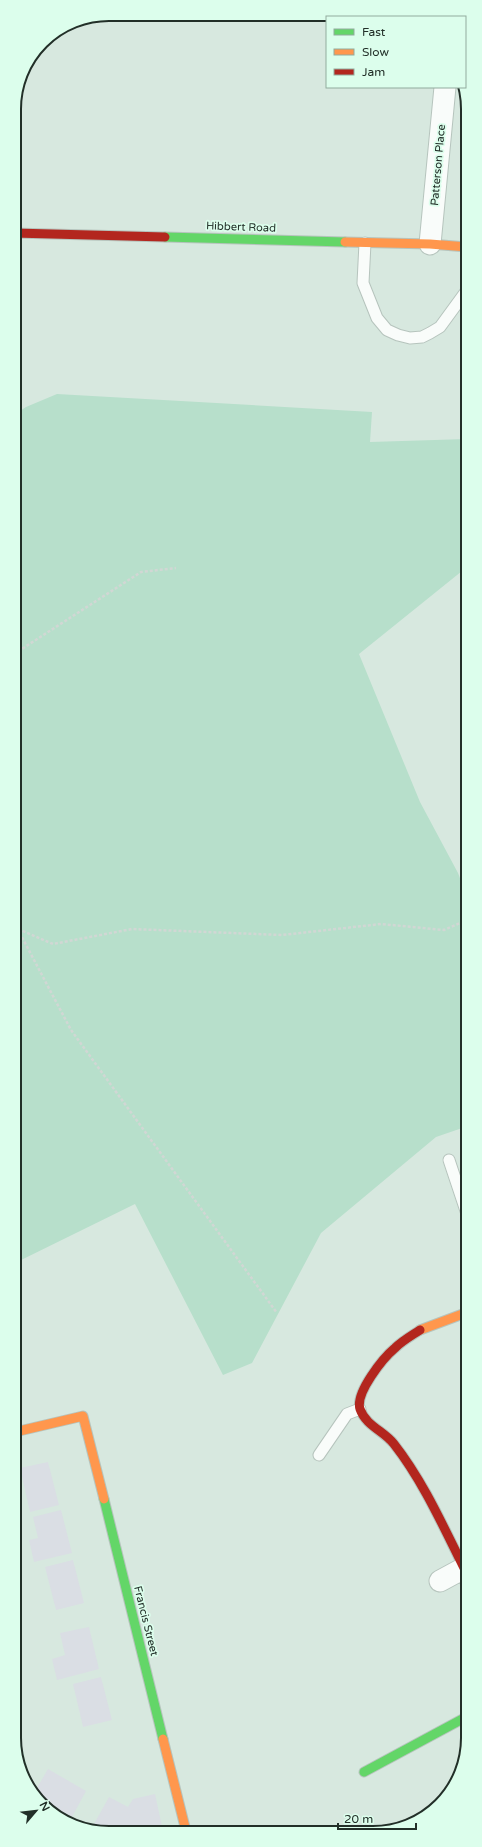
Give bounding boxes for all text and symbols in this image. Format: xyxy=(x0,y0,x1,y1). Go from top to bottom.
legend xyxy=(326,16,466,88)
text: Fast xyxy=(362,25,386,39)
text: Slow xyxy=(362,45,389,59)
text: Jam xyxy=(362,65,385,79)
street label: Patterson Place xyxy=(428,124,448,206)
street label: Hibbert Road xyxy=(206,219,276,235)
street label: Francis Street xyxy=(131,1585,161,1657)
north arrow xyxy=(16,1791,56,1831)
text: N xyxy=(37,1800,52,1813)
scale bar xyxy=(338,1805,416,1831)
text: 20 m xyxy=(344,1812,373,1826)

